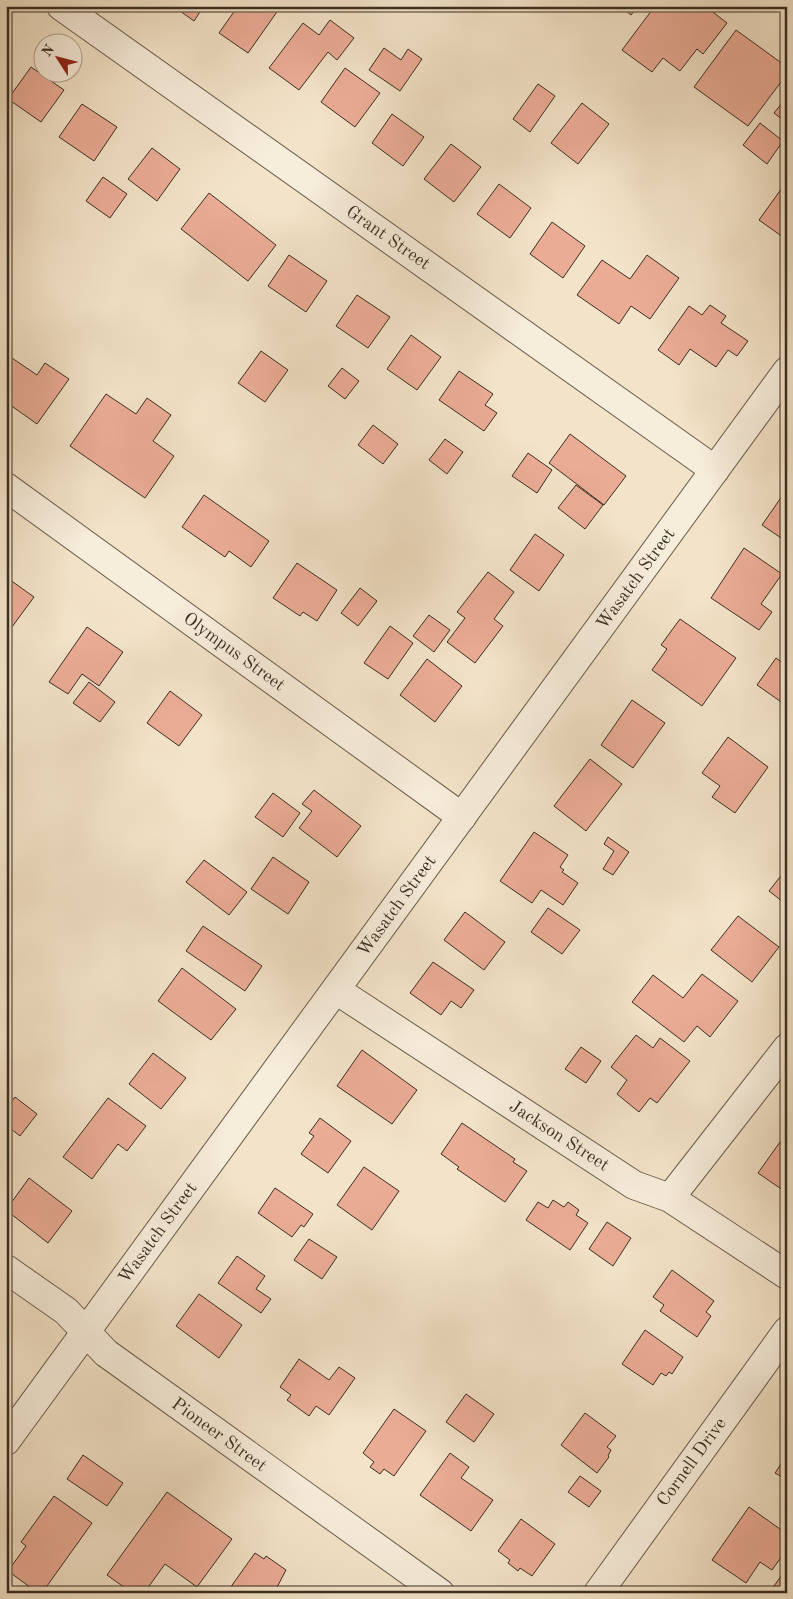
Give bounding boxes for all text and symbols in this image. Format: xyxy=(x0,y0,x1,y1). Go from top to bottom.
north arrow xyxy=(32,32,82,82)
text: N xyxy=(39,42,57,59)
street label: Grant Street xyxy=(343,203,433,273)
street label: Wasatch Street xyxy=(593,525,679,633)
street label: Olympus Street xyxy=(180,609,288,695)
street label: Wasatch Street xyxy=(354,852,440,960)
street label: Jackson Street xyxy=(506,1097,612,1175)
street label: Wasatch Street xyxy=(115,1179,201,1287)
street label: Pioneer Street xyxy=(168,1395,270,1475)
street label: Cornell Drive xyxy=(654,1414,730,1510)

